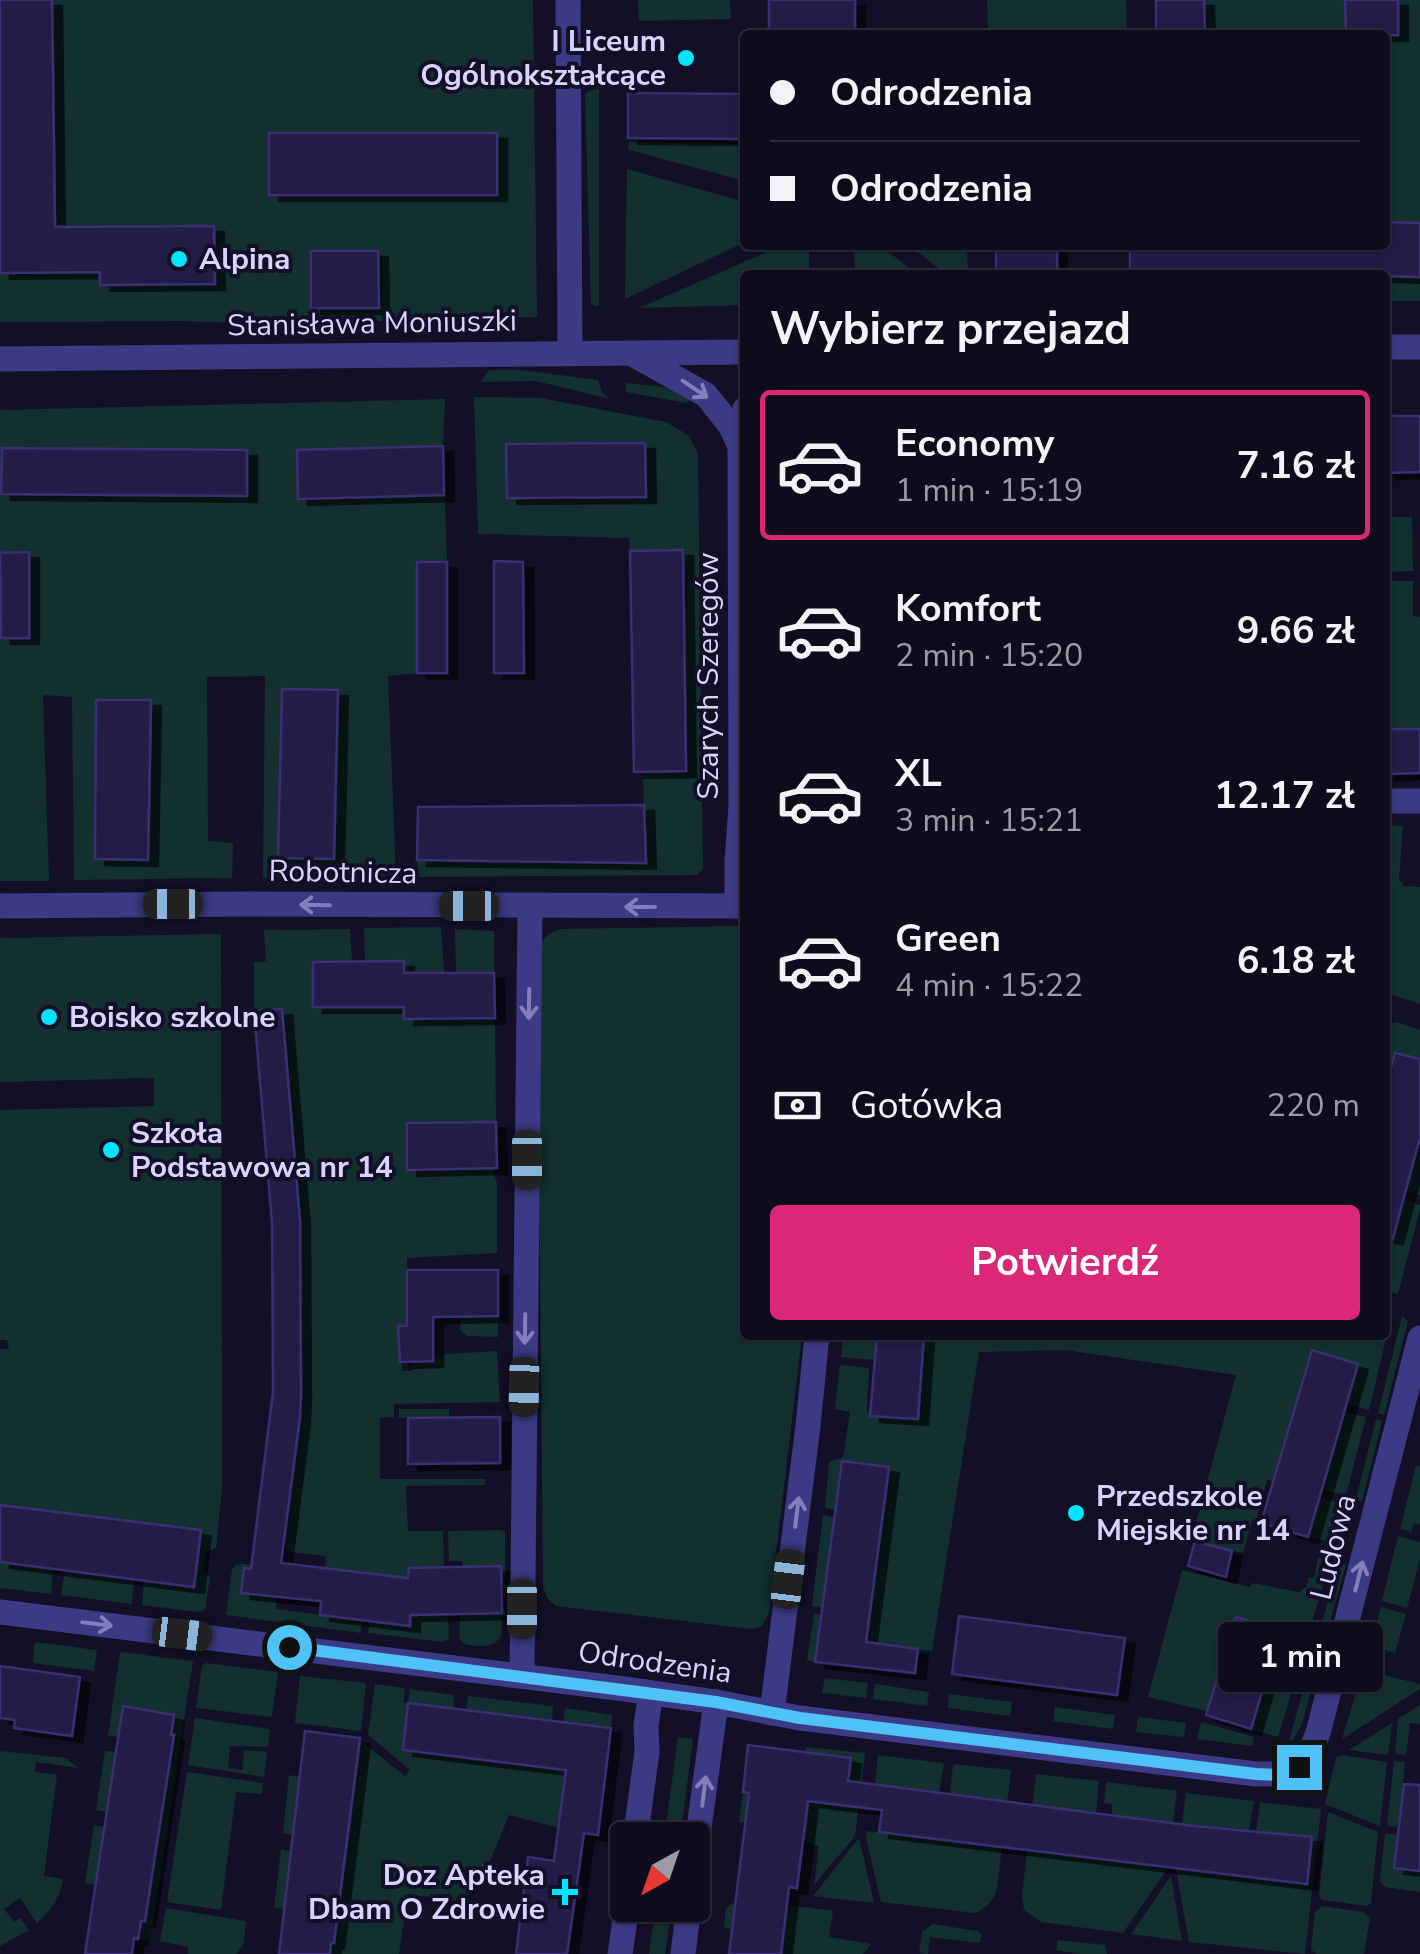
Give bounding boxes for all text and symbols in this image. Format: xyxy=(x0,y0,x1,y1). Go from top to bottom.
place label: I Liceum Ogólnokształcące xyxy=(420,21,666,96)
marker: I Liceum Ogólnokształcące xyxy=(675,47,697,69)
text: Odrodzenia xyxy=(830,67,1033,118)
text: Odrodzenia xyxy=(830,163,1033,214)
place label: Alpina xyxy=(199,239,291,280)
marker: Alpina xyxy=(168,248,190,270)
text: Wybierz przejazd xyxy=(770,299,1131,360)
street label: Stanisława Moniuszki xyxy=(227,300,517,347)
one-way arrow xyxy=(681,379,708,400)
text: Economy xyxy=(895,418,1054,469)
icon: car xyxy=(775,420,865,510)
text: 7.16 zł xyxy=(1237,440,1355,491)
text: 1 min · 15:19 xyxy=(895,469,1083,512)
street label: Szarych Szeregów xyxy=(688,552,729,800)
text: Komfort xyxy=(895,583,1041,634)
icon: car xyxy=(775,585,865,675)
text: 9.66 zł xyxy=(1237,605,1355,656)
text: 2 min · 15:20 xyxy=(895,634,1083,677)
text: XL xyxy=(895,748,942,799)
icon: car xyxy=(775,750,865,840)
text: 12.17 zł xyxy=(1214,770,1355,821)
text: 3 min · 15:21 xyxy=(895,799,1083,842)
street label: Robotnicza xyxy=(268,851,418,894)
car xyxy=(143,889,203,919)
car xyxy=(439,891,499,921)
one-way arrow xyxy=(299,895,331,914)
one-way arrow xyxy=(624,898,656,916)
text: Green xyxy=(895,913,1001,964)
icon: car xyxy=(775,915,865,1005)
text: 6.18 zł xyxy=(1237,935,1355,986)
text: 4 min · 15:22 xyxy=(895,964,1083,1007)
one-way arrow xyxy=(519,987,538,1019)
place label: Boisko szkolne xyxy=(69,997,276,1038)
marker: Boisko szkolne xyxy=(38,1006,60,1028)
icon: cash xyxy=(770,1078,825,1133)
text: Gotówka xyxy=(850,1080,1003,1131)
text: 220 m xyxy=(1267,1084,1360,1127)
place label: Szkoła Podstawowa nr 14 xyxy=(131,1113,393,1188)
car xyxy=(512,1130,542,1190)
marker: Szkoła Podstawowa nr 14 xyxy=(100,1139,122,1161)
button: Potwierdź xyxy=(770,1205,1360,1320)
one-way arrow xyxy=(516,1312,534,1344)
car xyxy=(508,1357,540,1417)
place label: Przedszkole Miejskie nr 14 xyxy=(1096,1476,1290,1551)
street label: Ludowa xyxy=(1301,1490,1366,1604)
one-way arrow xyxy=(788,1496,807,1528)
marker: Przedszkole Miejskie nr 14 xyxy=(1065,1502,1087,1524)
car xyxy=(769,1547,807,1611)
one-way arrow xyxy=(1351,1561,1370,1592)
car xyxy=(507,1579,537,1639)
one-way arrow xyxy=(80,1615,112,1634)
car xyxy=(150,1615,214,1653)
callout: 1 min xyxy=(1216,1622,1382,1692)
route start xyxy=(267,1625,312,1670)
street label: Odrodzenia xyxy=(575,1631,734,1694)
text: 1 min xyxy=(1259,1635,1342,1678)
route end xyxy=(1277,1745,1322,1790)
one-way arrow xyxy=(695,1775,714,1808)
north arrow xyxy=(610,1822,710,1922)
map controls xyxy=(610,1822,710,1922)
place label: Doz Apteka Dbam O Zdrowie xyxy=(308,1855,545,1930)
marker: Doz Apteka Dbam O Zdrowie xyxy=(554,1881,576,1903)

